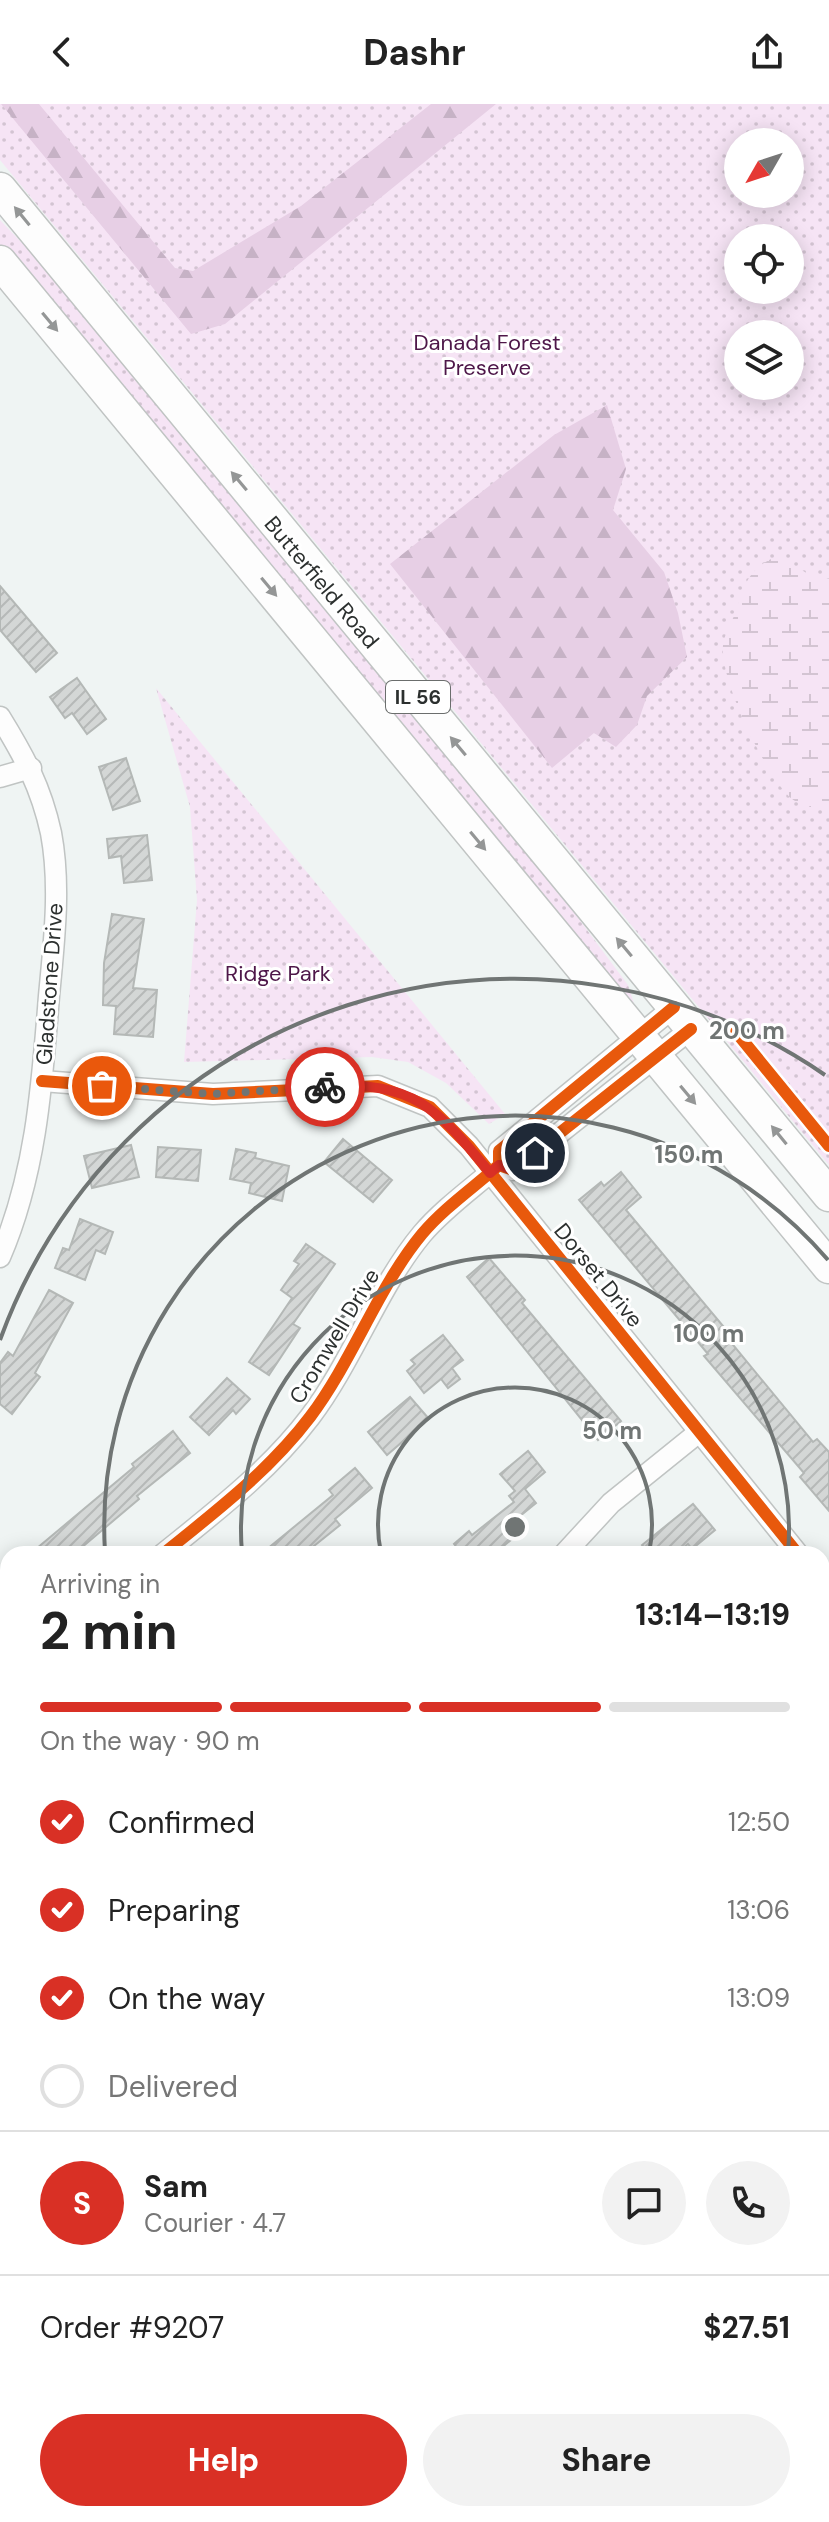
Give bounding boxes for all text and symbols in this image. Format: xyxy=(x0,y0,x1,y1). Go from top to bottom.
text: Dashr xyxy=(363,29,466,76)
icon: back xyxy=(40,30,84,74)
icon: share xyxy=(745,30,789,74)
north arrow xyxy=(724,128,804,208)
map controls xyxy=(724,128,804,400)
one-way arrow xyxy=(14,206,30,226)
button: locate xyxy=(724,224,804,304)
one-way arrow xyxy=(41,311,58,331)
button: layers xyxy=(724,320,804,400)
park label: Danada Forest Preserve xyxy=(413,328,561,382)
one-way arrow xyxy=(231,471,248,491)
street label: Butterfield Road xyxy=(258,510,385,654)
one-way arrow xyxy=(260,577,277,597)
road number: IL 56 xyxy=(386,681,450,713)
one-way arrow xyxy=(450,736,467,757)
one-way arrow xyxy=(470,830,487,851)
street label: Gladstone Drive xyxy=(29,902,70,1066)
one-way arrow xyxy=(616,937,633,957)
park label: Ridge Park xyxy=(225,959,331,988)
text: 200 m xyxy=(709,1015,785,1046)
courier xyxy=(285,1047,365,1127)
pin xyxy=(68,1052,136,1120)
icon: bag xyxy=(80,1064,124,1108)
icon: bike xyxy=(303,1065,347,1109)
one-way arrow xyxy=(679,1085,696,1105)
pin xyxy=(501,1119,569,1187)
one-way arrow xyxy=(772,1125,788,1145)
icon: home xyxy=(513,1131,557,1175)
text: 150 m xyxy=(655,1139,723,1170)
street label: Dorset Drive xyxy=(548,1217,650,1333)
street label: Cromwell Drive xyxy=(283,1263,386,1409)
text: 100 m xyxy=(674,1318,744,1349)
text: 50 m xyxy=(582,1415,642,1446)
centre of rings xyxy=(501,1513,529,1541)
text: Arriving in xyxy=(40,1567,160,1601)
text: 13:14–13:19 xyxy=(635,1595,790,1634)
text: 2 min xyxy=(40,1597,178,1665)
text: On the way · 90 m xyxy=(40,1724,260,1758)
icon: check xyxy=(40,1800,84,1844)
text: Confirmed xyxy=(108,1803,255,1842)
text: 12:50 xyxy=(728,1805,790,1839)
icon: check xyxy=(40,1888,84,1932)
text: Preparing xyxy=(108,1891,240,1930)
text: 13:06 xyxy=(727,1893,790,1927)
icon: check xyxy=(40,1976,84,2020)
text: On the way xyxy=(108,1979,265,2018)
text: 13:09 xyxy=(727,1981,790,2015)
text: Delivered xyxy=(108,2067,238,2106)
button: chat xyxy=(602,2161,686,2245)
button: phone xyxy=(706,2161,790,2245)
text: Sam xyxy=(144,2167,208,2206)
text: S xyxy=(73,2184,91,2223)
text: Courier · 4.7 xyxy=(144,2206,286,2240)
text: Order #9207 xyxy=(40,2308,224,2347)
text: $27.51 xyxy=(703,2308,790,2347)
button: Help xyxy=(40,2414,407,2506)
button: Share xyxy=(423,2414,790,2506)

